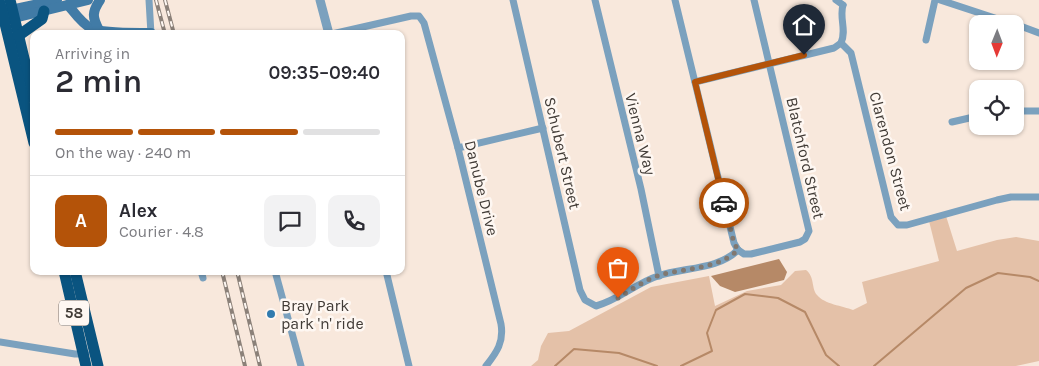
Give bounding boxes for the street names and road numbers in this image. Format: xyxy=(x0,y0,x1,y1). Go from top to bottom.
street label: Clarendon Street xyxy=(866,90,916,213)
street label: Vienna Way xyxy=(621,91,660,178)
street label: Schubert Street xyxy=(540,95,585,211)
street label: Blatchford Street xyxy=(782,95,829,221)
street label: Danube Drive xyxy=(460,138,503,238)
road number: 58 xyxy=(59,300,89,326)

